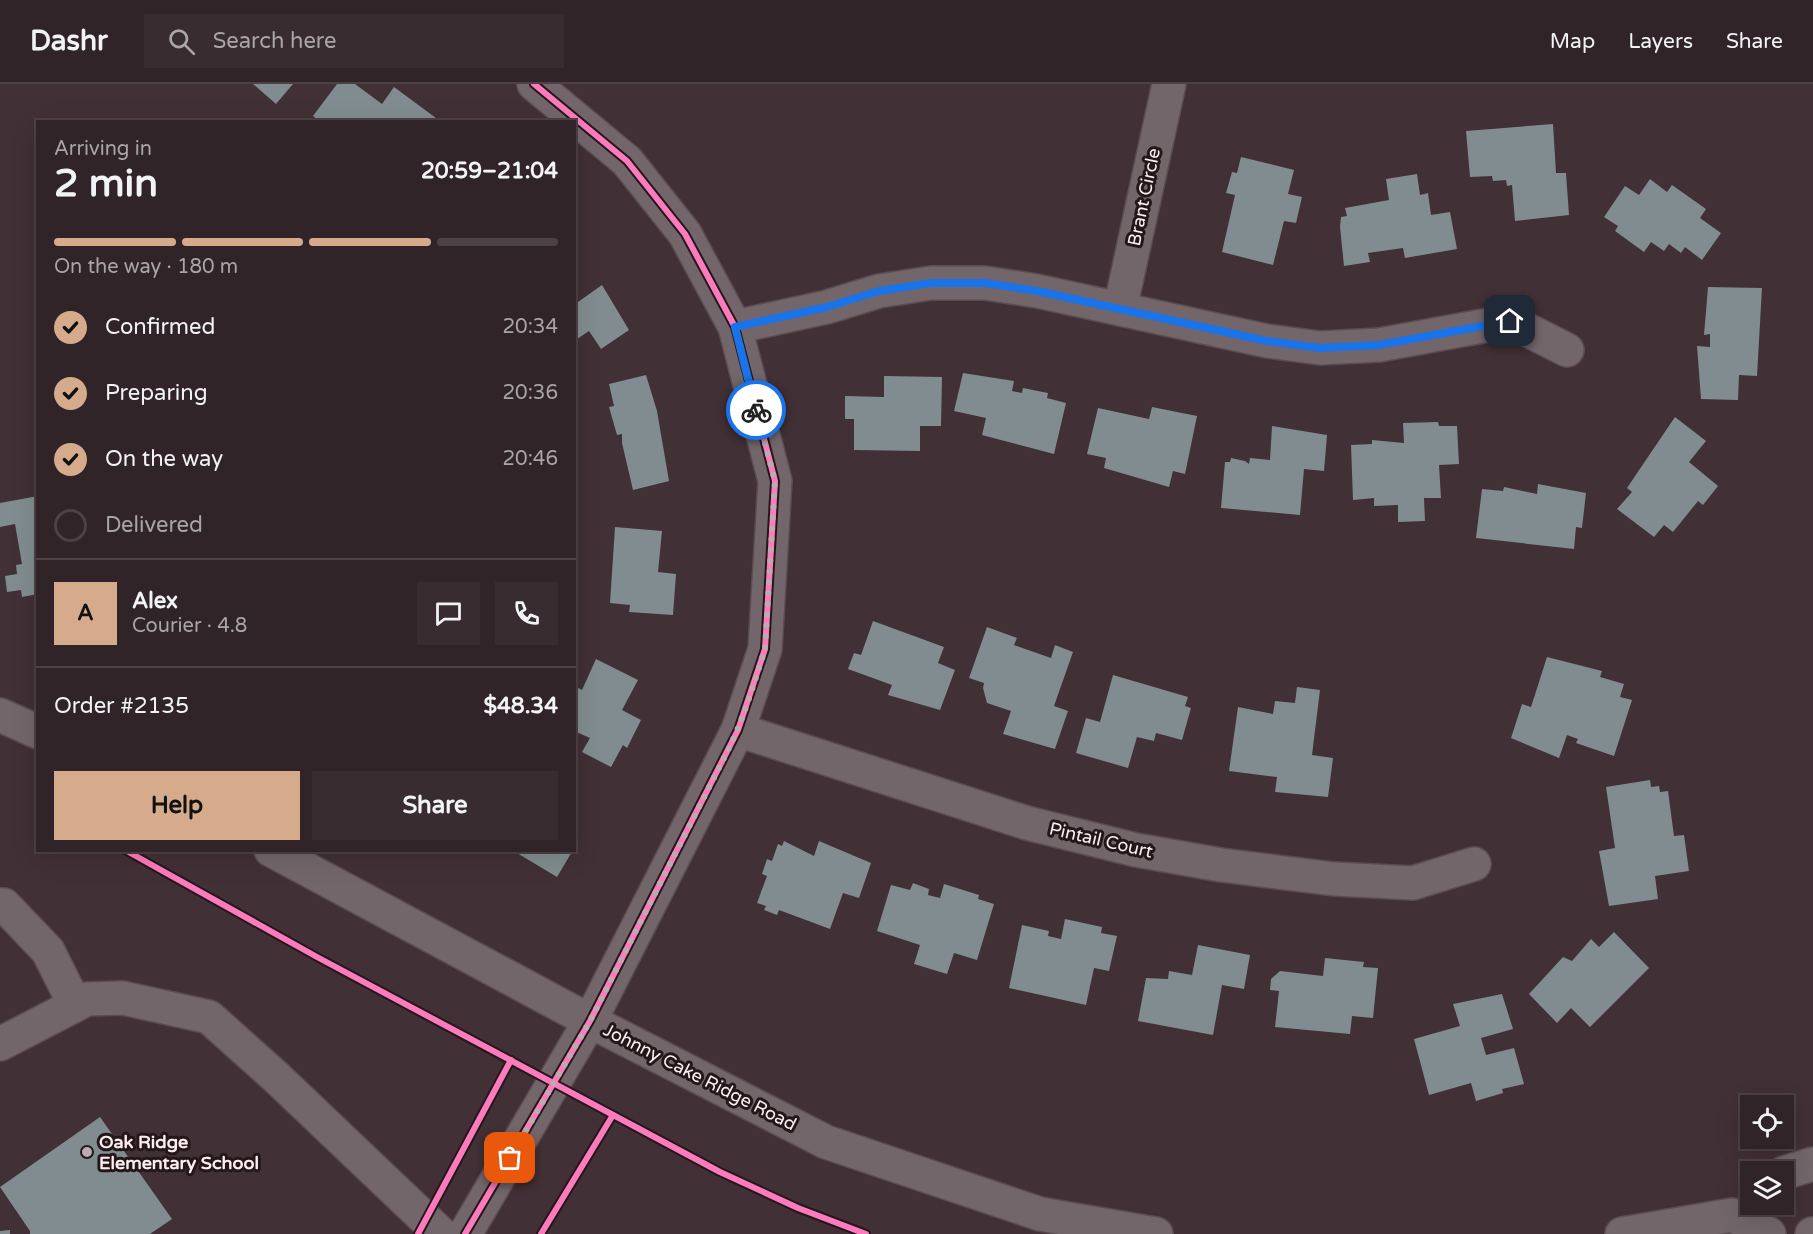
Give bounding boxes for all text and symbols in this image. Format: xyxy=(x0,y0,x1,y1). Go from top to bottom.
search box xyxy=(144,14,564,68)
text: Dashr xyxy=(30,24,108,58)
icon: search xyxy=(165,25,198,58)
text: Search here xyxy=(213,28,336,54)
text: Map xyxy=(1550,29,1595,54)
text: Layers xyxy=(1628,29,1693,54)
text: Share xyxy=(1726,29,1783,54)
text: Arriving in xyxy=(54,137,152,161)
street label: Brant Circle xyxy=(1123,146,1165,248)
text: 20:59–21:04 xyxy=(421,158,558,184)
text: 2 min xyxy=(54,160,158,207)
text: On the way · 180 m xyxy=(54,255,238,279)
pin xyxy=(1484,295,1535,346)
icon: home xyxy=(1493,304,1526,337)
icon: check xyxy=(54,311,87,344)
text: Confirmed xyxy=(105,314,215,340)
text: 20:34 xyxy=(503,315,558,339)
icon: check xyxy=(54,377,87,410)
text: Preparing xyxy=(105,380,208,406)
courier xyxy=(726,380,786,440)
text: 20:36 xyxy=(503,381,558,405)
icon: bike xyxy=(740,394,773,427)
icon: check xyxy=(54,443,87,476)
text: On the way xyxy=(105,446,223,472)
text: 20:46 xyxy=(503,447,558,471)
text: Delivered xyxy=(105,512,203,538)
button: chat xyxy=(417,582,480,645)
button: phone xyxy=(495,582,558,645)
text: Alex xyxy=(132,588,178,614)
text: A xyxy=(77,600,94,626)
text: Courier · 4.8 xyxy=(132,614,247,638)
text: Order #2135 xyxy=(54,693,189,719)
text: $48.34 xyxy=(483,693,558,719)
button: Help xyxy=(54,771,300,840)
button: Share xyxy=(312,771,558,840)
street label: Pintail Court xyxy=(1047,817,1155,863)
street label: Johnny Cake Ridge Road xyxy=(600,1019,800,1135)
map controls xyxy=(1740,1095,1794,1215)
button: locate xyxy=(1740,1095,1794,1149)
place label: Oak Ridge Elementary School xyxy=(99,1131,259,1174)
pin xyxy=(484,1132,535,1183)
icon: bag xyxy=(493,1141,526,1174)
marker: Oak Ridge Elementary School xyxy=(80,1145,94,1159)
button: layers xyxy=(1740,1161,1794,1215)

